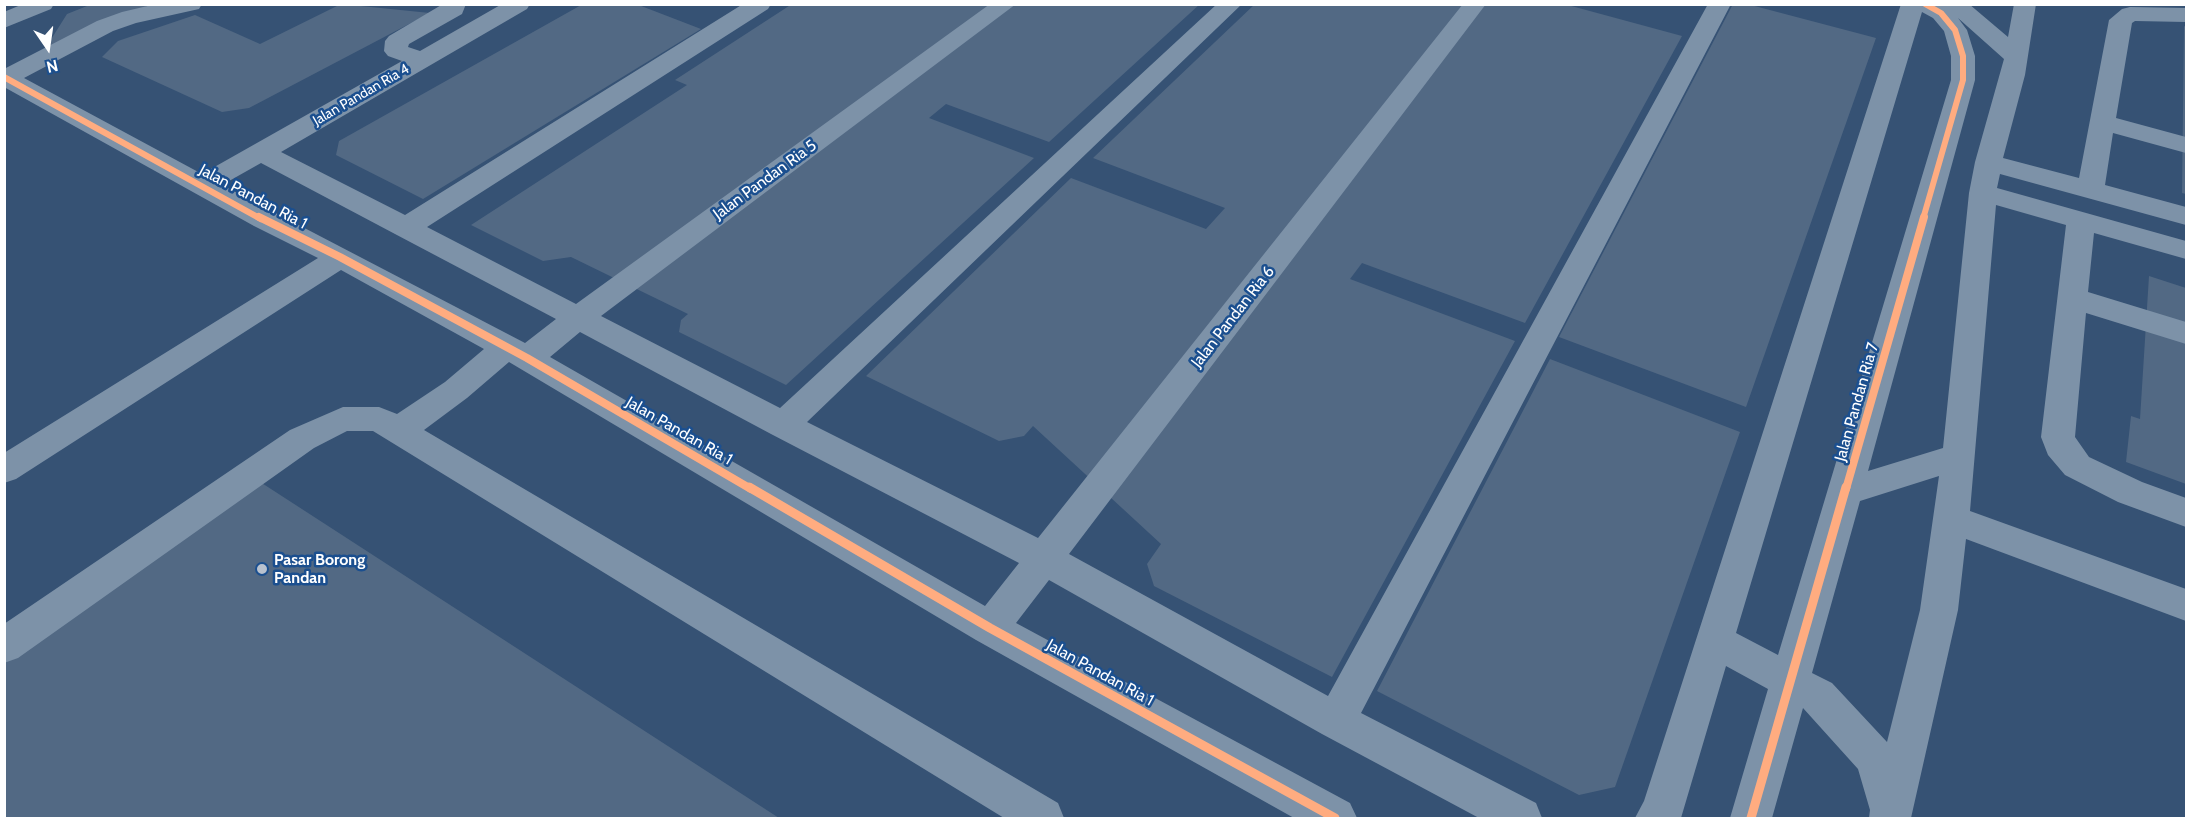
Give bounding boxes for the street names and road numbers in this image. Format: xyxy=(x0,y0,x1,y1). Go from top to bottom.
street label: Jalan Pandan Ria 4 xyxy=(310,61,412,129)
street label: Jalan Pandan Ria 5 xyxy=(710,136,820,224)
street label: Jalan Pandan Ria 1 xyxy=(196,160,310,234)
street label: Jalan Pandan Ria 6 xyxy=(1187,262,1279,372)
street label: Jalan Pandan Ria 7 xyxy=(1831,340,1883,464)
street label: Jalan Pandan Ria 1 xyxy=(622,393,736,469)
street label: Jalan Pandan Ria 1 xyxy=(1043,636,1157,710)

